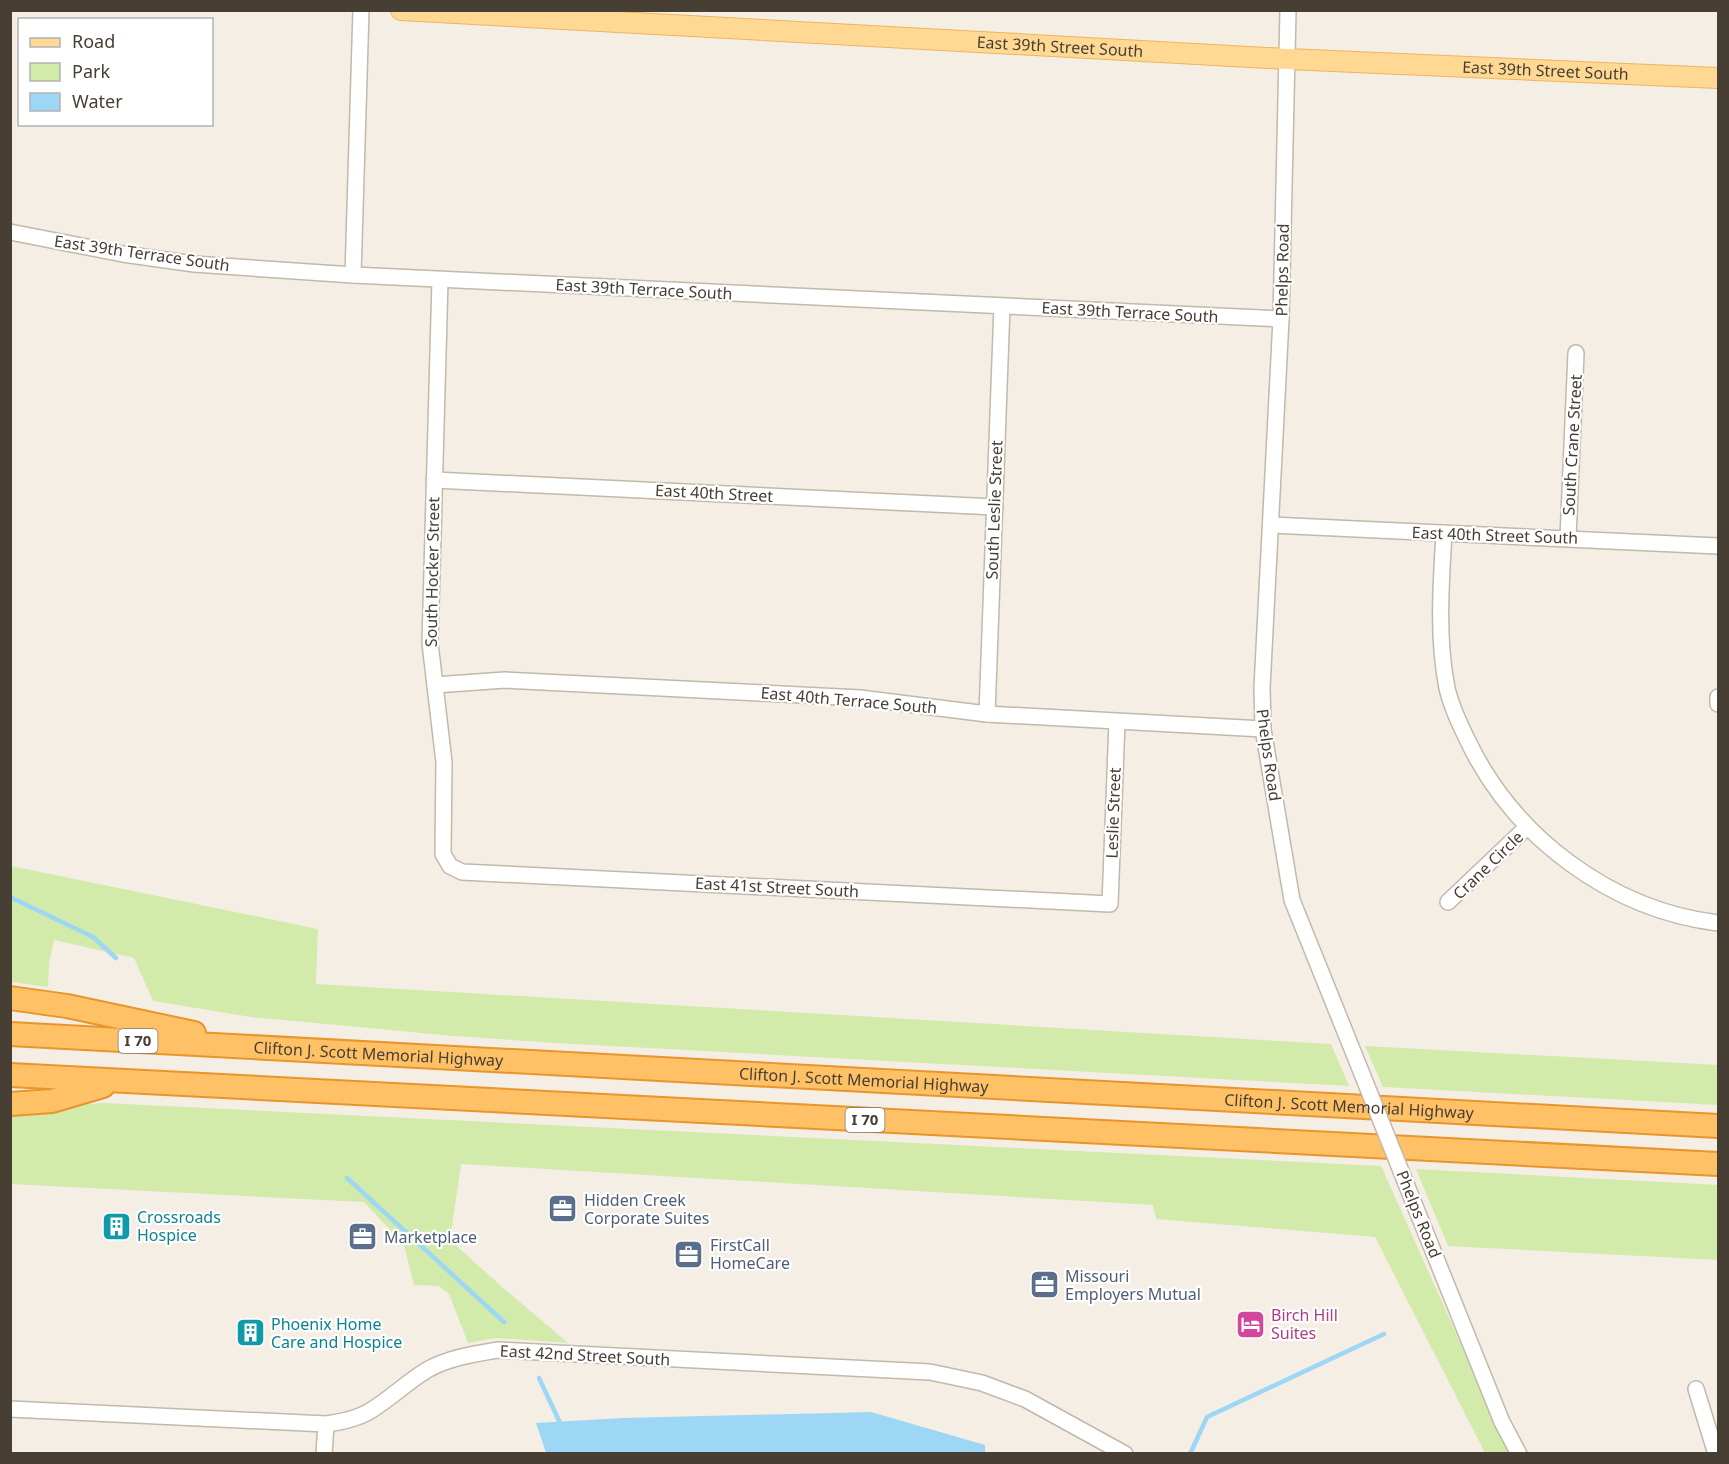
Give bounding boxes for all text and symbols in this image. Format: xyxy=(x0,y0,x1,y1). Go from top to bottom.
legend xyxy=(18,18,213,126)
text: Road xyxy=(72,29,115,53)
street label: East 39th Street South xyxy=(976,31,1144,62)
street label: East 39th Street South xyxy=(1462,56,1629,85)
text: Park xyxy=(72,59,110,83)
text: Water xyxy=(72,89,123,113)
street label: Phelps Road xyxy=(1270,223,1294,317)
street label: East 39th Terrace South xyxy=(53,230,231,276)
street label: East 39th Terrace South xyxy=(555,273,733,305)
street label: East 39th Terrace South xyxy=(1041,296,1219,328)
street label: South Crane Street xyxy=(1557,374,1587,516)
street label: South Leslie Street xyxy=(981,440,1007,580)
street label: East 40th Street xyxy=(654,479,774,507)
street label: South Hocker Street xyxy=(420,496,444,647)
street label: East 40th Street South xyxy=(1411,521,1579,549)
street label: East 40th Terrace South xyxy=(760,681,938,719)
street label: Phelps Road xyxy=(1252,707,1286,803)
street label: Leslie Street xyxy=(1100,767,1126,859)
street label: Crane Circle xyxy=(1448,826,1528,904)
street label: East 41st Street South xyxy=(694,872,860,902)
road number: I 70 xyxy=(118,1029,158,1053)
street label: Clifton J. Scott Memorial Highway xyxy=(253,1036,505,1072)
street label: Clifton J. Scott Memorial Highway xyxy=(738,1062,990,1098)
street label: Clifton J. Scott Memorial Highway xyxy=(1224,1088,1475,1124)
road number: I 70 xyxy=(846,1108,884,1132)
street label: Phelps Road xyxy=(1391,1167,1447,1261)
place label: Hidden Creek Corporate Suites xyxy=(584,1189,709,1229)
office icon: Hidden Creek Corporate Suites xyxy=(547,1193,579,1225)
place label: Crossroads Hospice xyxy=(137,1206,221,1246)
building icon: Crossroads Hospice xyxy=(100,1210,132,1242)
office icon: Marketplace xyxy=(347,1221,379,1253)
place label: Marketplace xyxy=(384,1226,477,1248)
place label: FirstCall HomeCare xyxy=(710,1234,790,1274)
office icon: FirstCall HomeCare xyxy=(673,1238,705,1270)
place label: Missouri Employers Mutual xyxy=(1065,1265,1201,1305)
office icon: Missouri Employers Mutual xyxy=(1028,1269,1060,1301)
place label: Birch Hill Suites xyxy=(1271,1304,1338,1344)
hotel icon: Birch Hill Suites xyxy=(1234,1308,1266,1340)
place label: Phoenix Home Care and Hospice xyxy=(271,1313,402,1353)
building icon: Phoenix Home Care and Hospice xyxy=(234,1317,266,1349)
street label: East 42nd Street South xyxy=(499,1340,671,1370)

